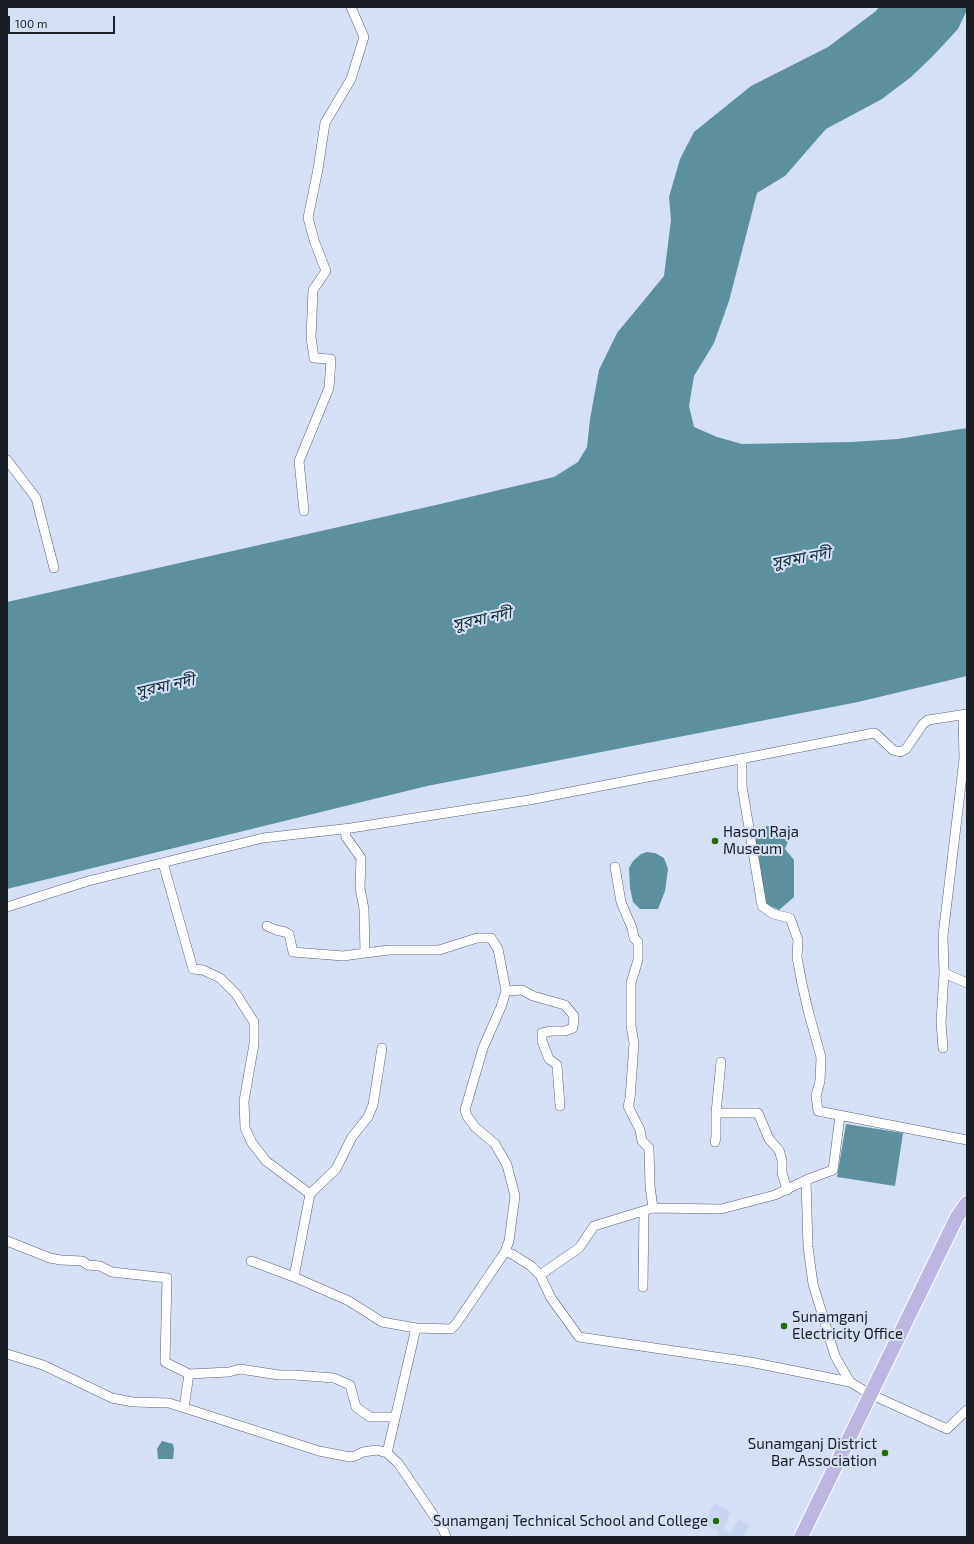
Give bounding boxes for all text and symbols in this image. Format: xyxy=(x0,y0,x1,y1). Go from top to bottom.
scale bar xyxy=(10,8,117,34)
text: 100 m xyxy=(15,16,47,30)
water label: সুরমা নদী xyxy=(770,543,832,573)
water label: সুরমা নদী xyxy=(451,603,513,635)
water label: সুরমা নদী xyxy=(134,670,196,702)
place label: Hason Raja Museum xyxy=(723,823,799,858)
marker: Hason Raja Museum xyxy=(710,836,720,846)
place label: Sunamganj Electricity Office xyxy=(792,1308,903,1343)
marker: Sunamganj Electricity Office xyxy=(779,1321,789,1331)
place label: Sunamganj District Bar Association xyxy=(748,1435,877,1470)
marker: Sunamganj District Bar Association xyxy=(880,1448,890,1458)
place label: Sunamganj Technical School and College xyxy=(433,1512,708,1530)
marker: Sunamganj Technical School and College xyxy=(711,1516,721,1526)

